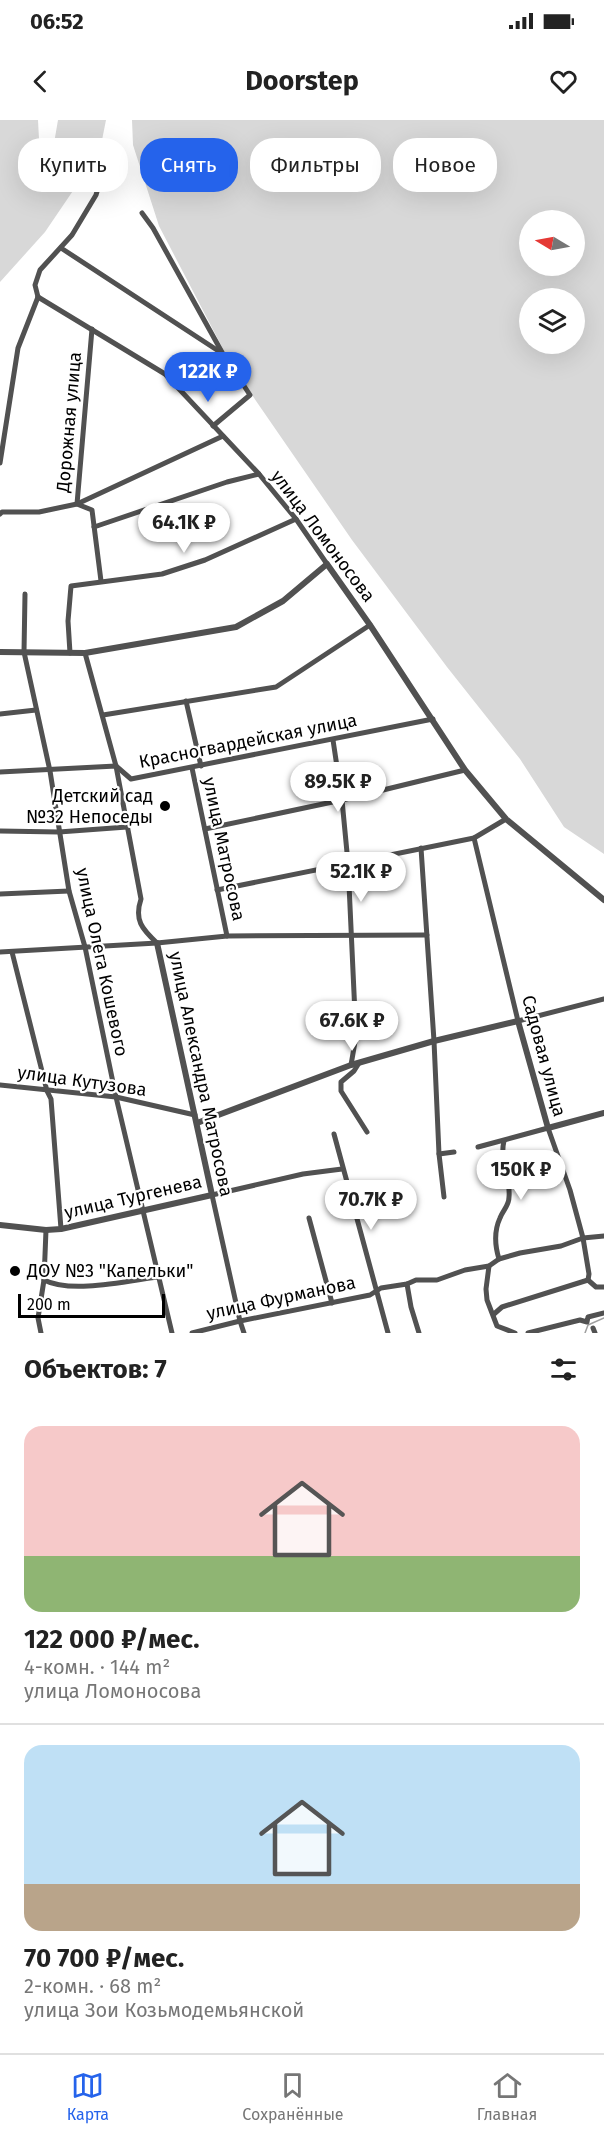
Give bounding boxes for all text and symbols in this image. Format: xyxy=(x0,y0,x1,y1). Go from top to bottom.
text: 06:52 xyxy=(30,8,84,35)
icon: back xyxy=(24,65,57,98)
text: Doorstep xyxy=(245,65,359,97)
icon: heart xyxy=(547,65,580,98)
chip: Купить xyxy=(18,138,128,192)
chip: Снять xyxy=(140,138,238,192)
chip: Фильтры xyxy=(250,138,381,192)
chip: Новое xyxy=(393,138,497,192)
north arrow xyxy=(519,210,585,276)
map controls xyxy=(519,210,585,354)
button: layers xyxy=(519,288,585,354)
street label: Дорожная улица xyxy=(52,351,86,494)
pin: 122K ₽ xyxy=(159,352,257,403)
text: 122K ₽ xyxy=(178,359,238,383)
street label: улица Ломоносова xyxy=(266,466,380,606)
pin: 64.1K ₽ xyxy=(129,503,239,554)
text: 64.1K ₽ xyxy=(152,510,216,534)
street label: Красногвардейская улица xyxy=(137,709,359,773)
pin: 89.5K ₽ xyxy=(283,762,393,813)
text: 89.5K ₽ xyxy=(304,769,372,793)
street label: улица Матросова xyxy=(198,775,250,923)
place label: Детский сад №32 Непоседы xyxy=(26,785,153,828)
marker: Детский сад №32 Непоседы xyxy=(158,799,172,813)
pin: 52.1K ₽ xyxy=(306,852,416,903)
text: 52.1K ₽ xyxy=(330,859,392,883)
street label: улица Олега Кошевого xyxy=(71,866,133,1058)
street label: улица Александра Матросова xyxy=(164,950,238,1198)
street label: Садовая улица xyxy=(517,993,571,1119)
pin: 67.6K ₽ xyxy=(297,1001,407,1052)
text: 67.6K ₽ xyxy=(319,1008,385,1032)
street label: улица Кутузова xyxy=(16,1061,148,1101)
pin: 150K ₽ xyxy=(472,1150,570,1201)
text: 150K ₽ xyxy=(491,1157,552,1181)
street label: улица Тургенева xyxy=(62,1170,204,1224)
pin: 70.7K ₽ xyxy=(316,1180,426,1231)
text: 70.7K ₽ xyxy=(339,1187,403,1211)
place label: ДОУ №3 "Капельки" xyxy=(26,1260,193,1282)
marker: ДОУ №3 "Капельки" xyxy=(8,1264,22,1278)
street label: улица Фурманова xyxy=(204,1271,358,1325)
scale bar xyxy=(18,1291,165,1318)
text: 200 m xyxy=(27,1295,71,1314)
icon: filters xyxy=(547,1353,580,1386)
text: Объектов: 7 xyxy=(24,1354,167,1385)
icon: home xyxy=(248,1465,356,1573)
text: 122 000 ₽/мес. xyxy=(24,1624,199,1655)
text: 4-комн. · 144 m² xyxy=(24,1655,170,1679)
text: улица Ломоносова xyxy=(24,1679,201,1703)
icon: home xyxy=(248,1784,356,1892)
text: 70 700 ₽/мес. xyxy=(24,1943,184,1974)
text: 2-комн. · 68 m² xyxy=(24,1974,161,1998)
text: улица Зои Козьмодемьянской xyxy=(24,1998,304,2022)
tab: Карта xyxy=(67,2069,109,2124)
tab: Сохранённые xyxy=(242,2069,344,2124)
tab: Главная xyxy=(477,2069,537,2124)

